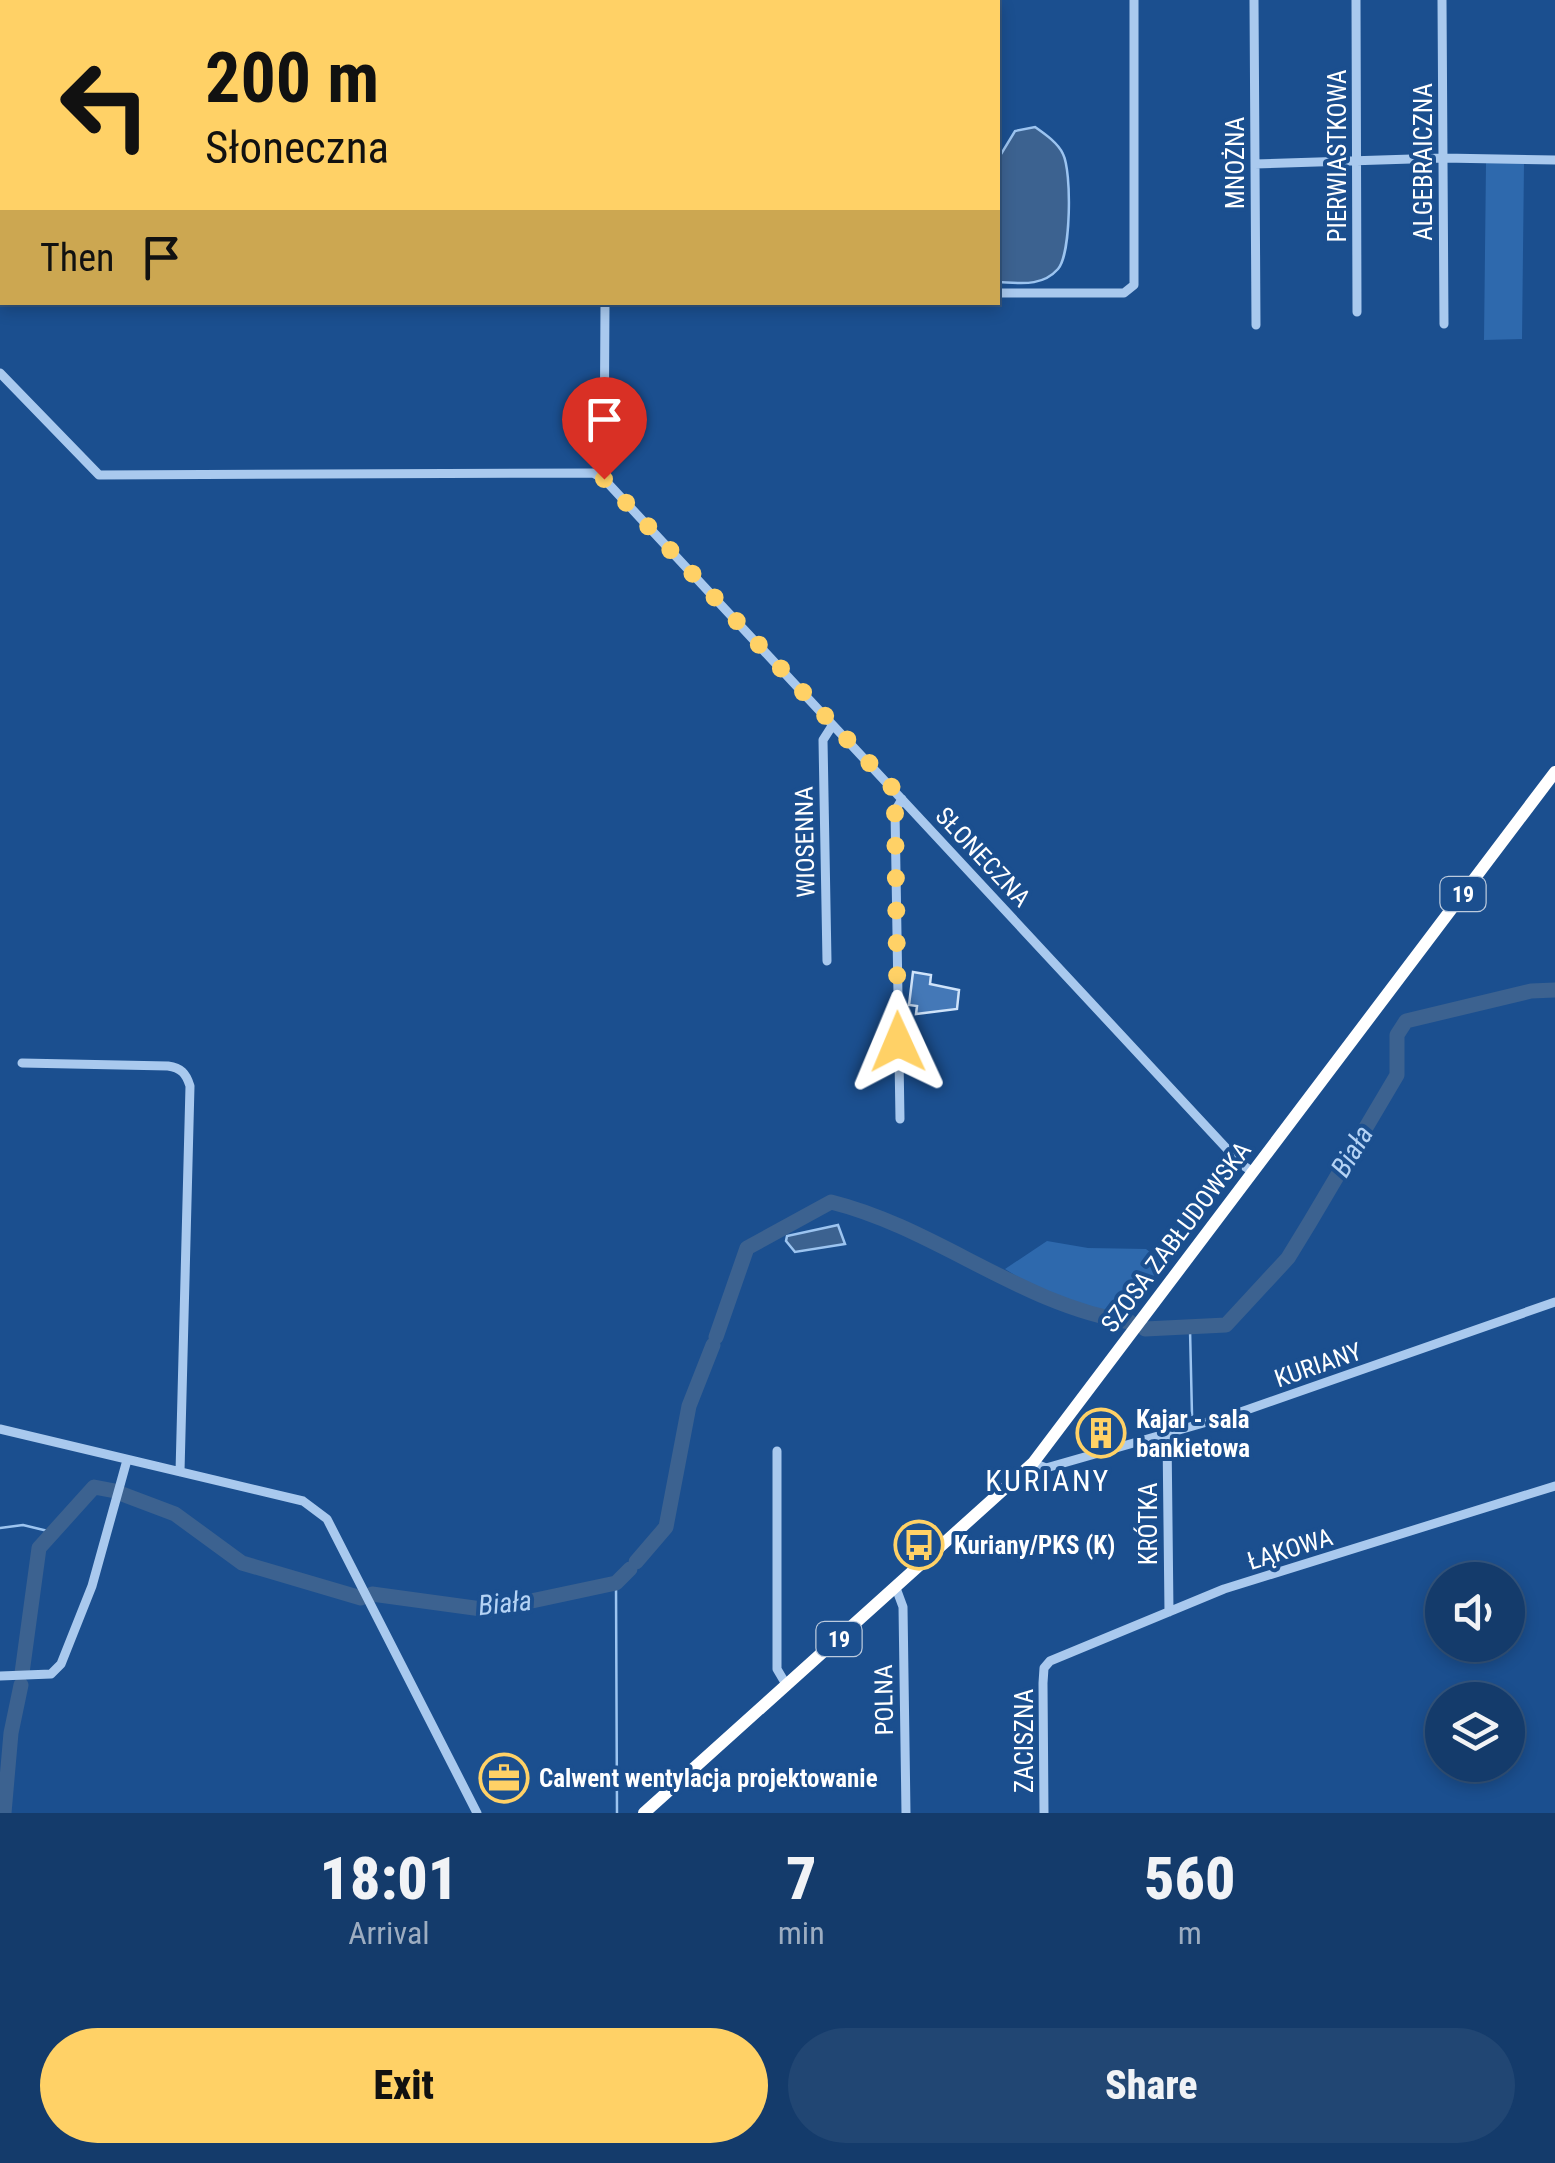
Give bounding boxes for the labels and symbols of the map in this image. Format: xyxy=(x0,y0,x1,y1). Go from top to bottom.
street label: PIERWIASTKOWA xyxy=(1323,70,1352,242)
street label: ALGEBRAICZNA xyxy=(1409,83,1438,241)
street label: MNOŻNA xyxy=(1221,117,1250,209)
pin xyxy=(562,377,647,480)
street label: WIOSENNA xyxy=(790,786,820,898)
street label: SŁONECZNA xyxy=(930,801,1036,913)
road number: 19 xyxy=(1440,877,1486,911)
position arrow xyxy=(846,990,950,1094)
water label: Biała xyxy=(1324,1119,1380,1183)
street label: SZOSA ZABŁUDOWSKA xyxy=(1095,1136,1257,1338)
street label: KURIANY xyxy=(1271,1337,1365,1393)
place label: Kajar - sala bankietowa xyxy=(1136,1405,1250,1463)
building icon: Kajar - sala bankietowa xyxy=(1075,1407,1127,1459)
district label: KURIANY xyxy=(985,1463,1111,1498)
street label: KRÓTKA xyxy=(1133,1483,1163,1565)
bus stop icon: Kuriany/PKS (K) xyxy=(893,1519,945,1571)
street label: ŁĄKOWA xyxy=(1244,1522,1336,1576)
place label: Kuriany/PKS (K) xyxy=(954,1531,1115,1560)
water label: Biała xyxy=(476,1584,534,1622)
road number: 19 xyxy=(816,1622,862,1656)
street label: POLNA xyxy=(869,1664,899,1736)
street label: ZACISZNA xyxy=(1010,1689,1039,1793)
office icon: Calwent wentylacja projektowanie xyxy=(478,1752,530,1804)
place label: Calwent wentylacja projektowanie xyxy=(539,1764,878,1793)

